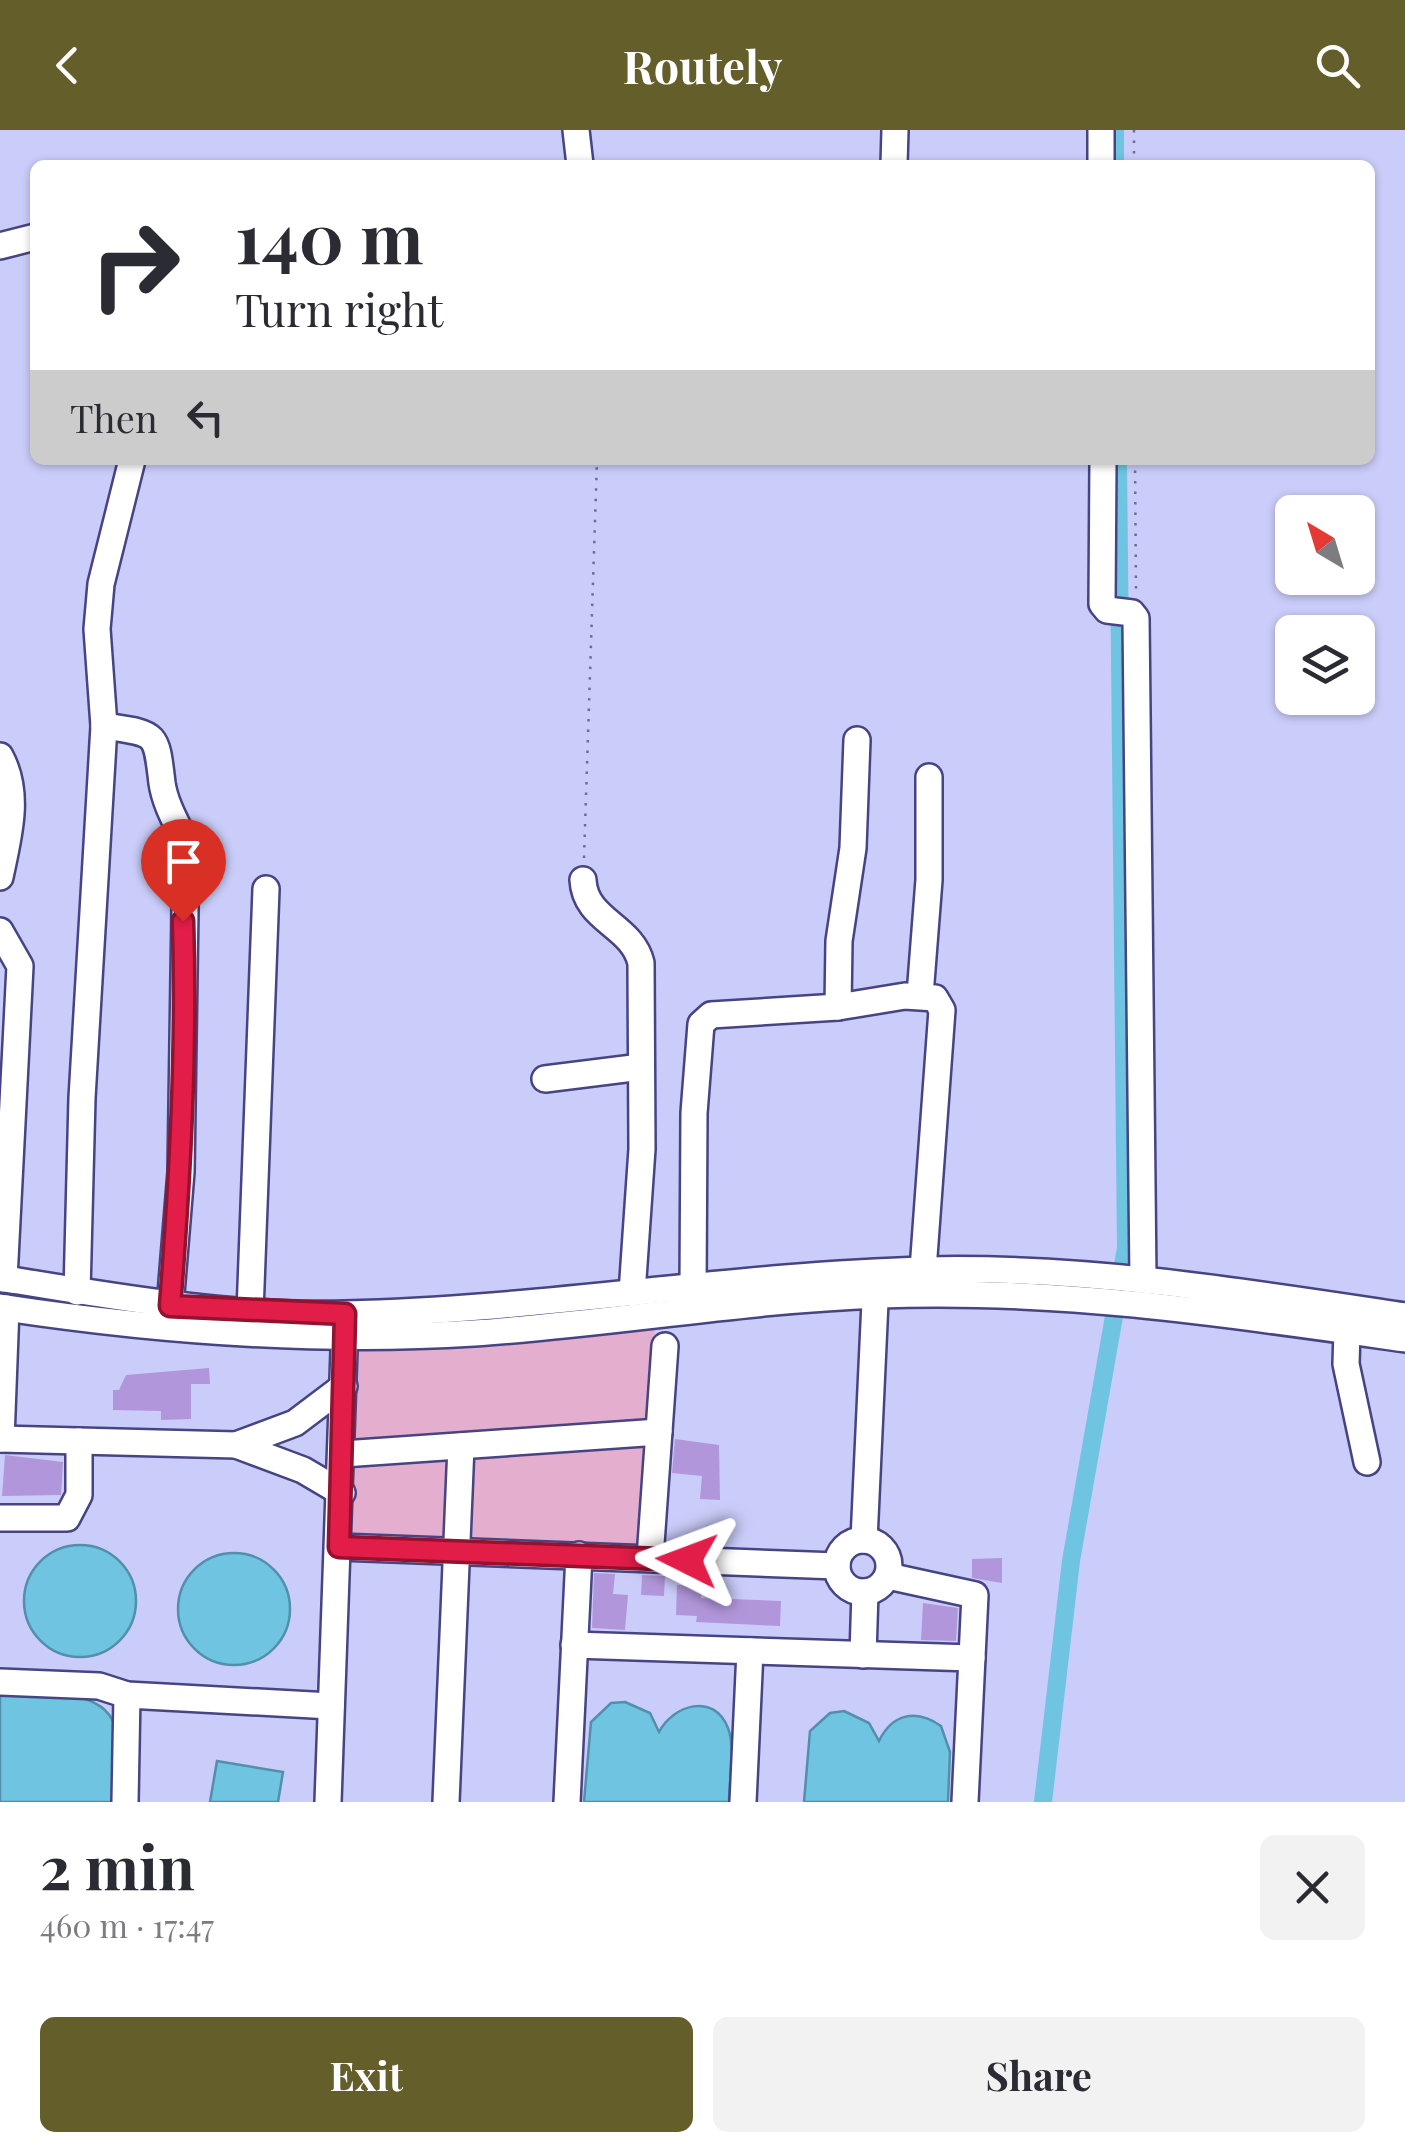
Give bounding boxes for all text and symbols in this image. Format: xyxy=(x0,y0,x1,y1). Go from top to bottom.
text: Routely xyxy=(623,35,782,95)
icon: back xyxy=(40,38,95,93)
icon: search xyxy=(1310,38,1365,93)
text: 140 m xyxy=(235,188,424,282)
icon: right xyxy=(70,200,200,330)
text: Turn right xyxy=(235,278,443,338)
icon: left xyxy=(178,390,233,445)
text: Then xyxy=(70,392,158,443)
north arrow xyxy=(1275,495,1375,595)
map controls xyxy=(1275,495,1375,715)
button: layers xyxy=(1275,615,1375,715)
pin xyxy=(141,819,226,922)
icon: arrive xyxy=(156,834,211,889)
position arrow xyxy=(635,1508,739,1612)
text: 2 min xyxy=(40,1825,195,1905)
button: close xyxy=(1260,1835,1365,1940)
text: 460 m · 17:47 xyxy=(40,1903,214,1946)
button: Exit xyxy=(40,2017,693,2132)
button: Share xyxy=(713,2017,1365,2132)

